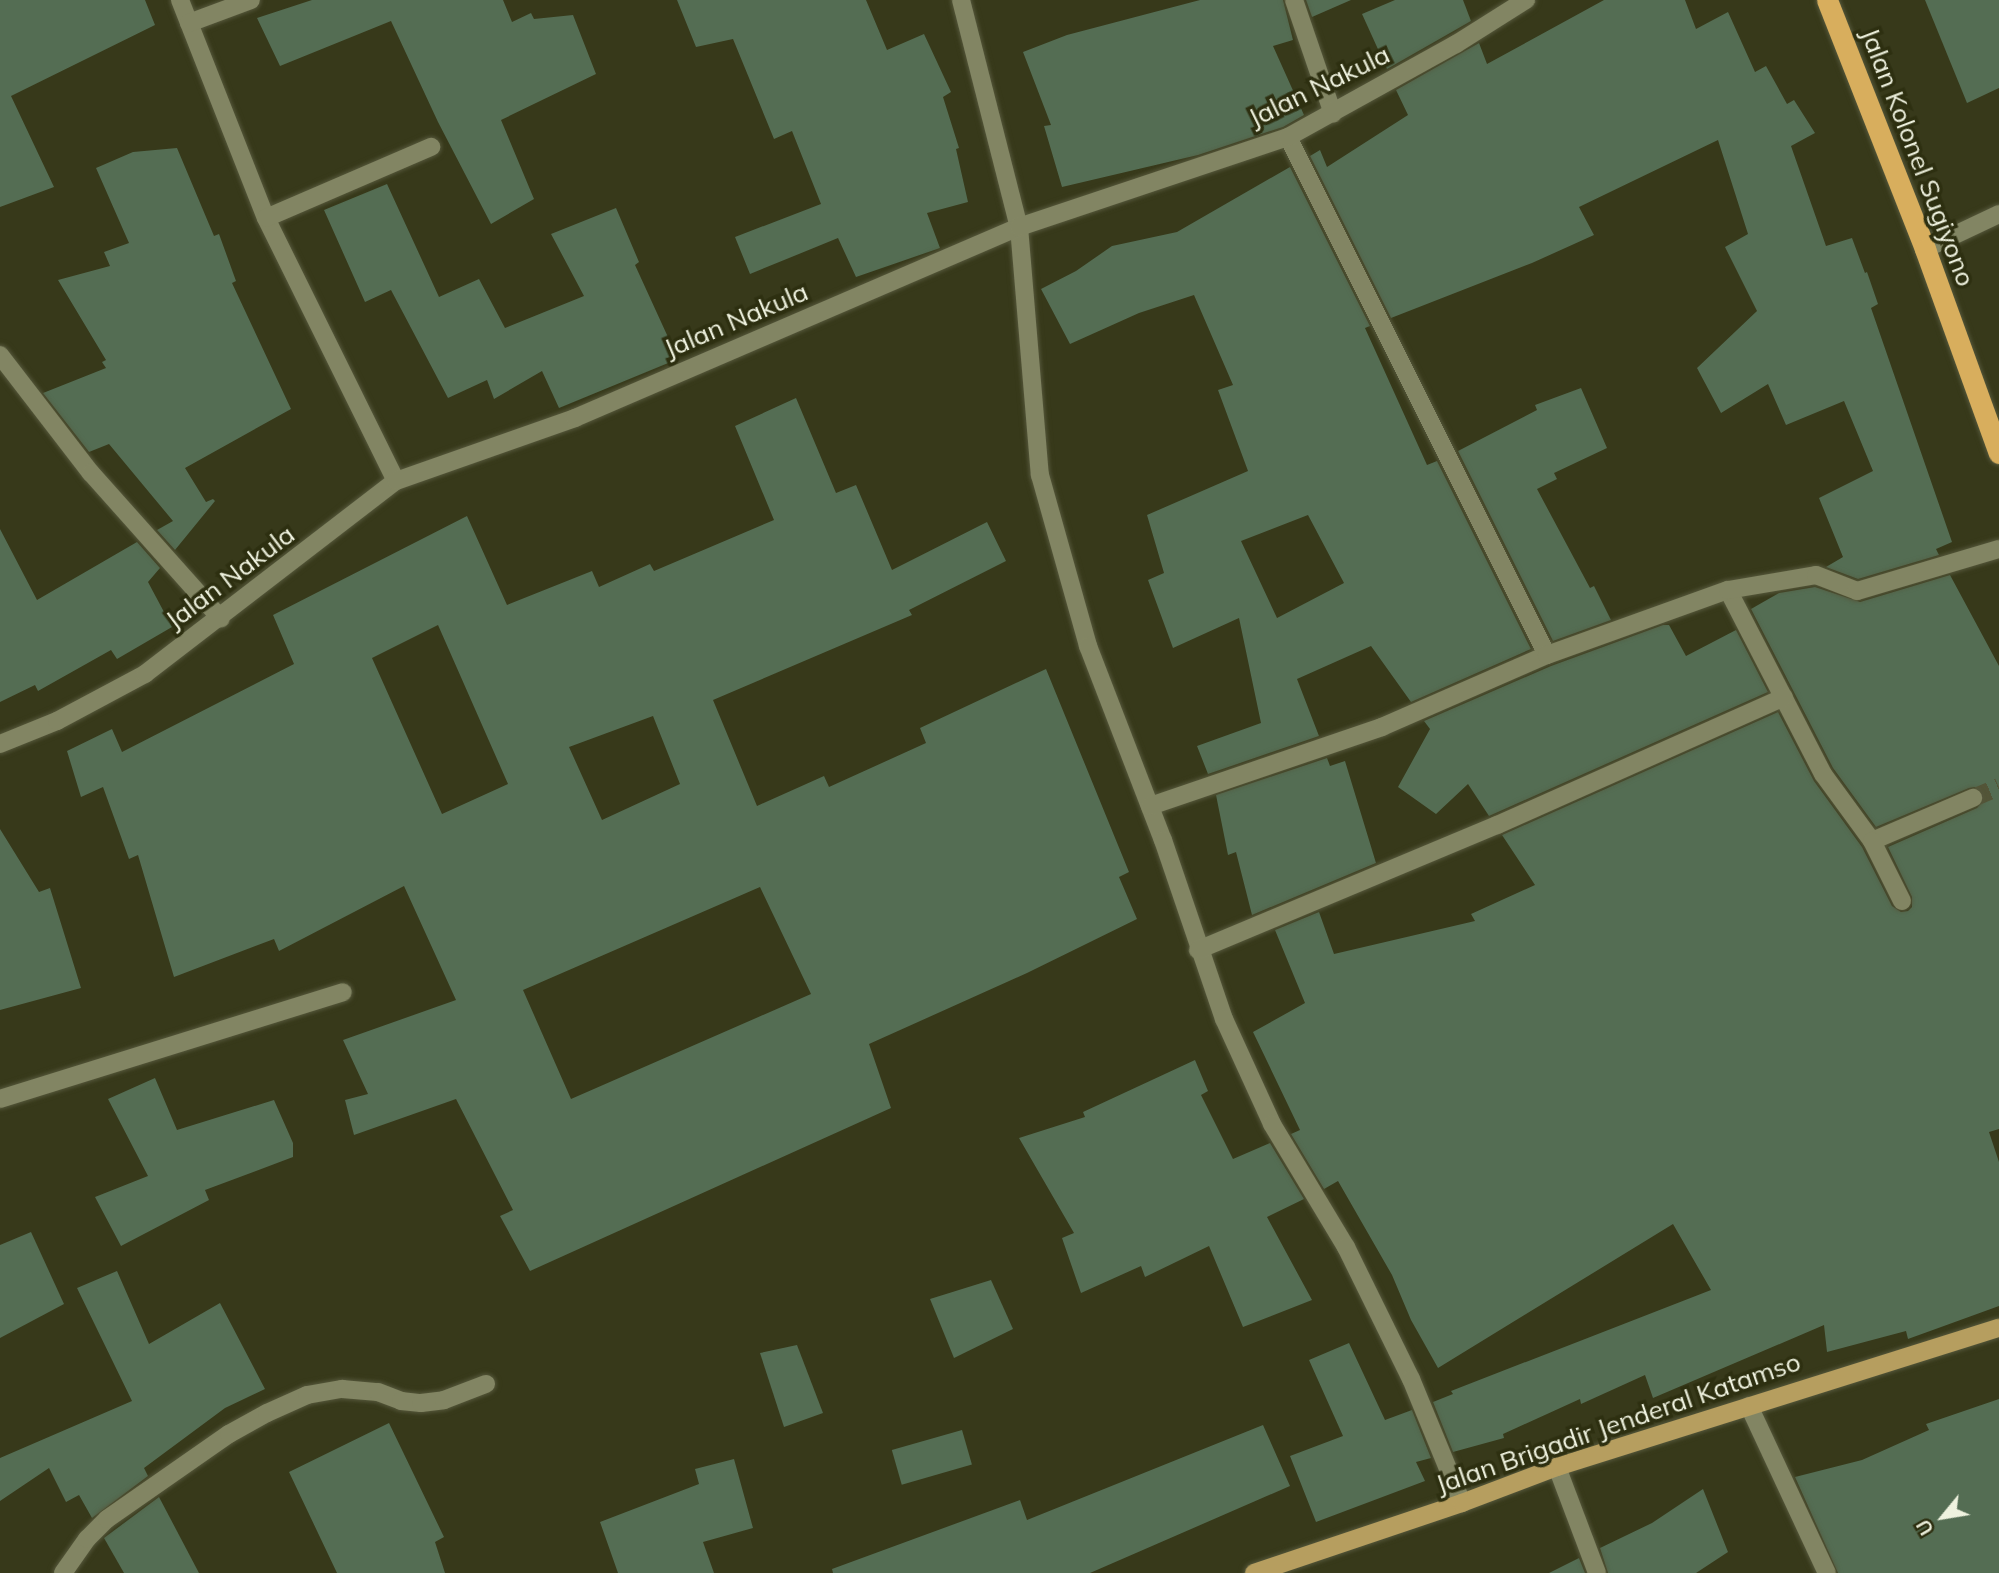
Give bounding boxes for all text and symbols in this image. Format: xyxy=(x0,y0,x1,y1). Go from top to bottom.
street label: Jalan Kolonel Sugiyono xyxy=(1854,24,1982,290)
street label: Jalan Nakula xyxy=(1243,38,1395,134)
street label: Jalan Nakula xyxy=(659,276,813,364)
street label: Jalan Nakula xyxy=(159,518,301,636)
street label: Jalan Brigadir Jenderal Katamso xyxy=(1432,1346,1804,1500)
north arrow xyxy=(1908,1482,1978,1552)
text: U xyxy=(1911,1515,1939,1540)

